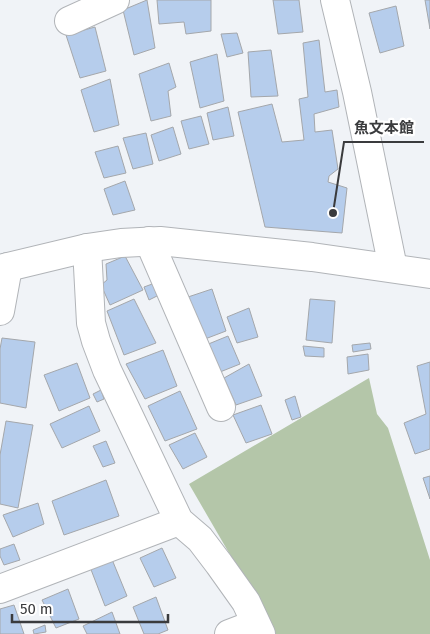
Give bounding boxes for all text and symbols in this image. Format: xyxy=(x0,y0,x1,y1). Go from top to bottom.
callout: 魚文本館 xyxy=(344,112,424,142)
text: 魚文本館 xyxy=(354,119,414,137)
scale bar xyxy=(12,592,169,624)
text: 50 m xyxy=(20,600,53,618)

